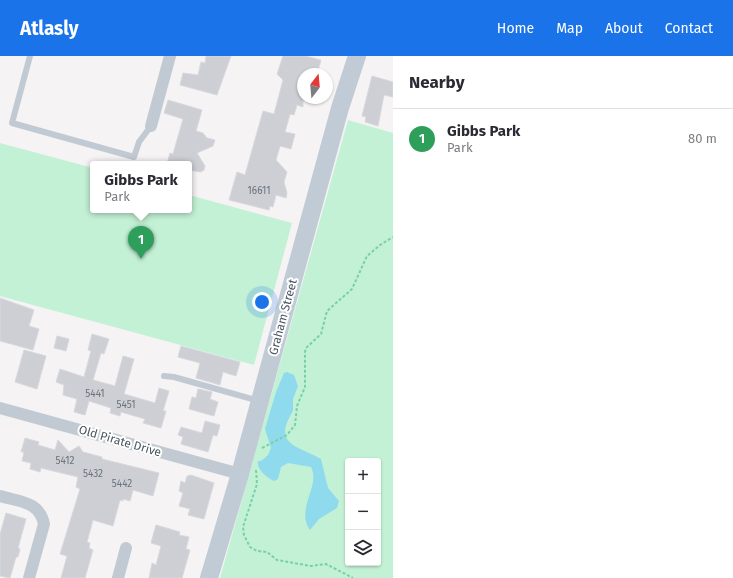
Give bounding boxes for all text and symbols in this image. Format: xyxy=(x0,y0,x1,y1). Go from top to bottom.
text: Atlasly xyxy=(20,17,79,40)
text: Home xyxy=(497,20,534,37)
text: Map xyxy=(556,20,583,37)
text: About xyxy=(605,20,643,37)
text: Contact xyxy=(665,20,713,37)
north arrow xyxy=(297,68,333,104)
text: Nearby xyxy=(409,72,464,93)
text: Gibbs Park xyxy=(447,122,520,140)
text: 1 xyxy=(419,131,425,146)
text: 80 m xyxy=(688,131,717,146)
text: Park xyxy=(447,140,473,155)
popup xyxy=(90,161,192,213)
text: Gibbs Park xyxy=(104,171,178,189)
house number: 16611 xyxy=(247,185,271,197)
text: Park xyxy=(104,189,130,204)
pin: 1 xyxy=(128,226,154,259)
street label: Graham Street xyxy=(266,277,300,356)
your location xyxy=(252,292,272,312)
house number: 5441 xyxy=(85,388,105,400)
house number: 5451 xyxy=(116,399,136,411)
street label: Old Pirate Drive xyxy=(77,423,163,459)
house number: 5412 xyxy=(55,455,75,467)
map controls xyxy=(345,458,381,566)
button: + xyxy=(345,458,381,494)
house number: 5432 xyxy=(83,468,103,480)
house number: 5442 xyxy=(112,478,132,490)
button: − xyxy=(345,494,381,530)
button: layers xyxy=(345,530,381,566)

